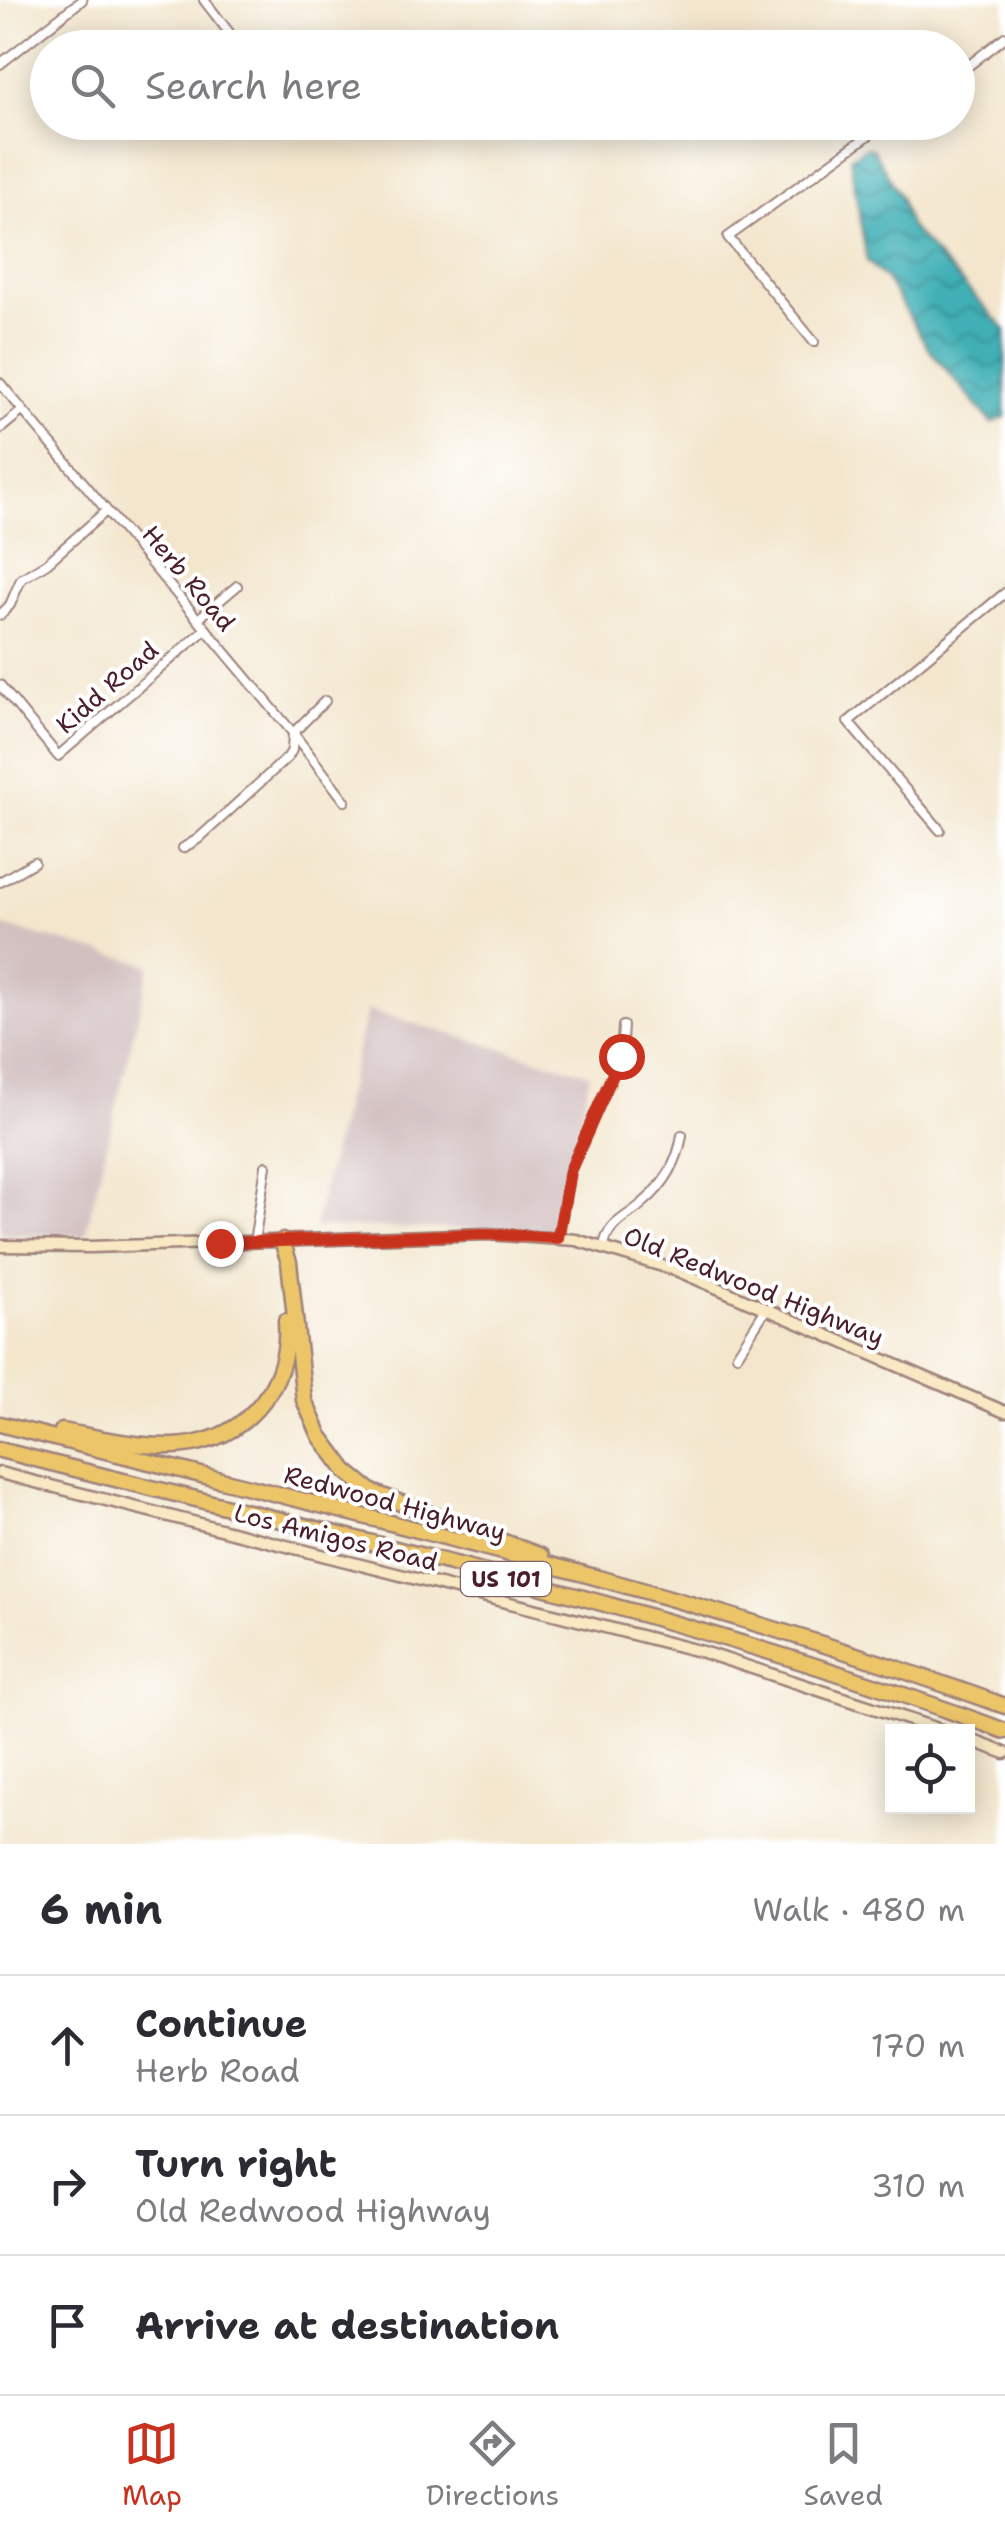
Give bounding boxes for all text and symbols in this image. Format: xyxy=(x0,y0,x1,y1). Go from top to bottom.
search box xyxy=(30,30,975,140)
icon: search xyxy=(65,58,120,113)
text: Search here xyxy=(145,60,362,111)
street label: Herb Road xyxy=(135,518,244,638)
street label: Kidd Road xyxy=(49,633,166,741)
route start xyxy=(599,1034,645,1080)
street label: Old Redwood Highway xyxy=(619,1218,889,1354)
route end xyxy=(198,1221,244,1267)
street label: Redwood Highway xyxy=(280,1457,510,1549)
street label: Los Amigos Road xyxy=(231,1495,441,1579)
road number: US 101 xyxy=(461,1562,551,1596)
map controls xyxy=(885,1724,975,1814)
button: locate xyxy=(885,1724,975,1814)
text: 6 min xyxy=(40,1881,162,1937)
text: Walk · 480 m xyxy=(753,1888,965,1931)
text: Continue xyxy=(135,1998,307,2049)
icon: ahead xyxy=(40,2018,95,2073)
text: 170 m xyxy=(871,2024,965,2067)
text: Herb Road xyxy=(135,2049,300,2092)
text: Turn right xyxy=(135,2138,337,2189)
icon: right xyxy=(40,2158,95,2213)
text: 310 m xyxy=(871,2164,965,2207)
text: Old Redwood Highway xyxy=(135,2189,491,2232)
icon: arrive xyxy=(40,2298,95,2353)
text: Arrive at destination xyxy=(135,2300,559,2351)
tab: Map xyxy=(122,2416,182,2514)
tab: Directions xyxy=(426,2416,559,2514)
tab: Saved xyxy=(803,2416,883,2514)

